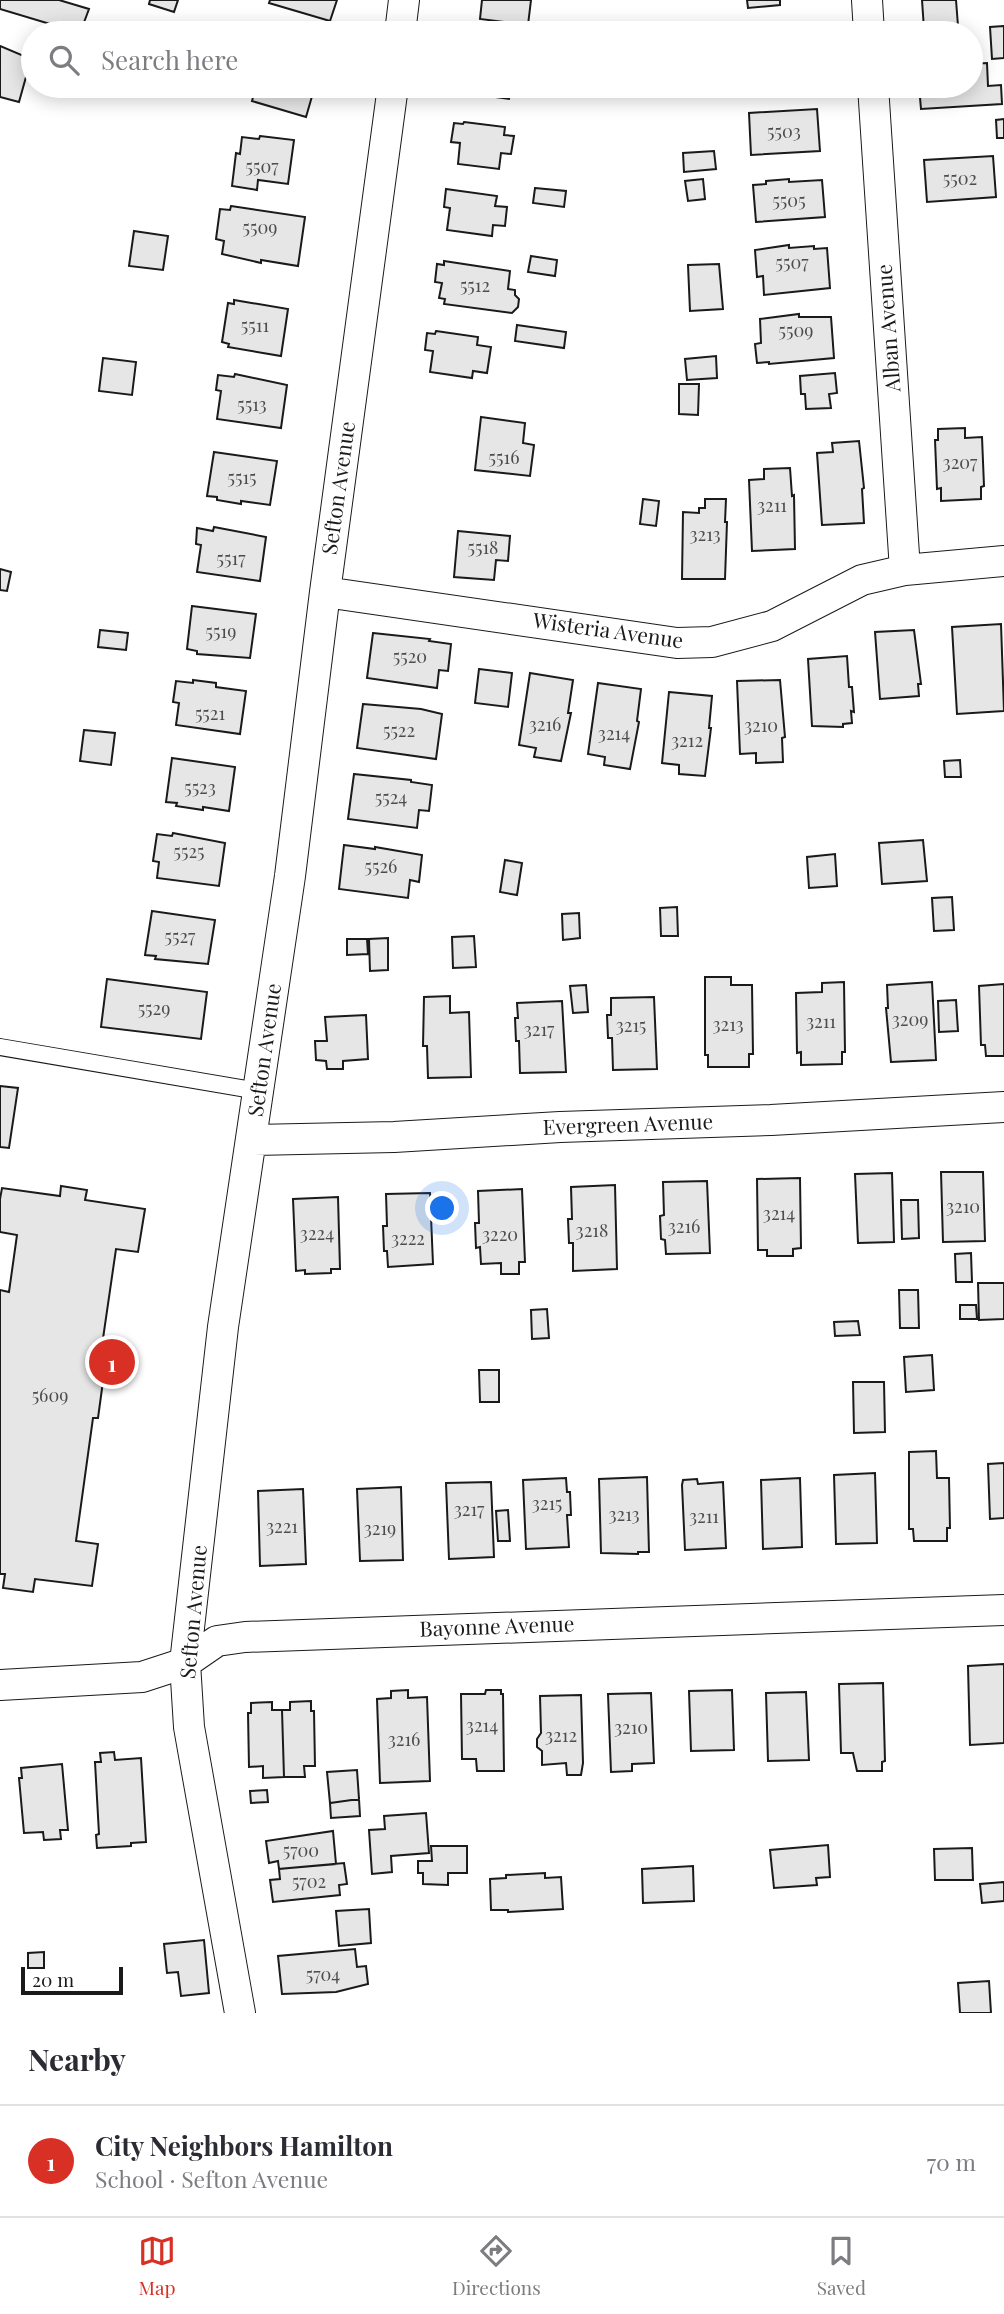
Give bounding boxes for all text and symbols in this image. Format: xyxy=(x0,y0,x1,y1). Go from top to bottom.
search box xyxy=(21,21,983,98)
icon: search xyxy=(45,41,83,79)
text: Search here xyxy=(101,42,238,77)
house number: 5503 xyxy=(767,119,801,143)
house number: 5507 xyxy=(245,154,279,178)
house number: 5502 xyxy=(943,166,977,190)
house number: 5505 xyxy=(772,188,806,212)
house number: 5509 xyxy=(243,215,277,239)
house number: 5507 xyxy=(775,250,809,274)
street label: Alban Avenue xyxy=(869,263,906,394)
house number: 5512 xyxy=(460,273,490,297)
house number: 5511 xyxy=(241,313,269,337)
house number: 5509 xyxy=(779,318,813,342)
house number: 5513 xyxy=(237,392,267,416)
street label: Sefton Avenue xyxy=(314,419,360,556)
house number: 5516 xyxy=(489,445,519,469)
house number: 3207 xyxy=(943,450,978,474)
house number: 5515 xyxy=(228,465,256,489)
house number: 3211 xyxy=(757,493,787,517)
house number: 3213 xyxy=(689,522,721,546)
house number: 5518 xyxy=(468,535,498,559)
house number: 5517 xyxy=(217,546,246,570)
street label: Wisteria Avenue xyxy=(530,604,685,653)
house number: 5519 xyxy=(206,619,236,643)
house number: 5520 xyxy=(393,644,427,668)
house number: 5521 xyxy=(195,701,225,725)
house number: 3216 xyxy=(529,712,561,736)
house number: 3210 xyxy=(744,713,778,737)
house number: 5522 xyxy=(383,718,415,742)
house number: 3214 xyxy=(598,721,630,745)
house number: 3212 xyxy=(671,728,703,752)
house number: 5523 xyxy=(184,775,216,799)
house number: 5524 xyxy=(375,785,407,809)
house number: 5525 xyxy=(173,839,205,863)
house number: 5526 xyxy=(365,854,397,878)
house number: 5527 xyxy=(165,924,196,948)
street label: Sefton Avenue xyxy=(240,981,286,1118)
house number: 5529 xyxy=(138,996,170,1020)
house number: 3209 xyxy=(892,1007,928,1031)
house number: 3211 xyxy=(806,1009,836,1033)
house number: 3213 xyxy=(712,1012,744,1036)
house number: 3215 xyxy=(616,1013,646,1037)
house number: 3217 xyxy=(524,1017,555,1041)
street label: Evergreen Avenue xyxy=(542,1106,714,1140)
your location xyxy=(425,1191,459,1225)
house number: 3210 xyxy=(946,1194,980,1218)
house number: 3214 xyxy=(763,1201,795,1225)
house number: 3216 xyxy=(668,1214,700,1238)
house number: 3218 xyxy=(576,1218,608,1242)
house number: 3224 xyxy=(300,1221,334,1245)
house number: 3220 xyxy=(482,1222,518,1246)
house number: 3222 xyxy=(391,1226,425,1250)
pin: 1 xyxy=(89,1336,135,1388)
house number: 5609 xyxy=(32,1383,68,1407)
house number: 3215 xyxy=(532,1491,562,1515)
house number: 3217 xyxy=(454,1497,485,1521)
house number: 3213 xyxy=(608,1502,640,1526)
house number: 3211 xyxy=(689,1504,719,1528)
house number: 3221 xyxy=(266,1514,298,1538)
house number: 3219 xyxy=(364,1516,396,1540)
street label: Sefton Avenue xyxy=(172,1544,212,1680)
street label: Bayonne Avenue xyxy=(419,1608,575,1642)
house number: 3214 xyxy=(466,1713,498,1737)
house number: 3210 xyxy=(614,1715,648,1739)
house number: 3212 xyxy=(545,1723,577,1747)
house number: 3216 xyxy=(388,1727,420,1751)
house number: 5700 xyxy=(283,1838,319,1862)
house number: 5702 xyxy=(292,1869,326,1893)
house number: 5704 xyxy=(306,1962,340,1986)
scale bar xyxy=(21,1964,122,1996)
text: 20 m xyxy=(32,1966,74,1992)
text: Nearby xyxy=(28,2039,126,2079)
text: City Neighbors Hamilton xyxy=(95,2128,393,2163)
text: 1 xyxy=(47,2146,55,2177)
text: 70 m xyxy=(927,2146,976,2177)
text: School · Sefton Avenue xyxy=(95,2163,328,2194)
tab: Map xyxy=(138,2232,176,2300)
tab: Directions xyxy=(452,2232,541,2300)
tab: Saved xyxy=(817,2232,866,2300)

